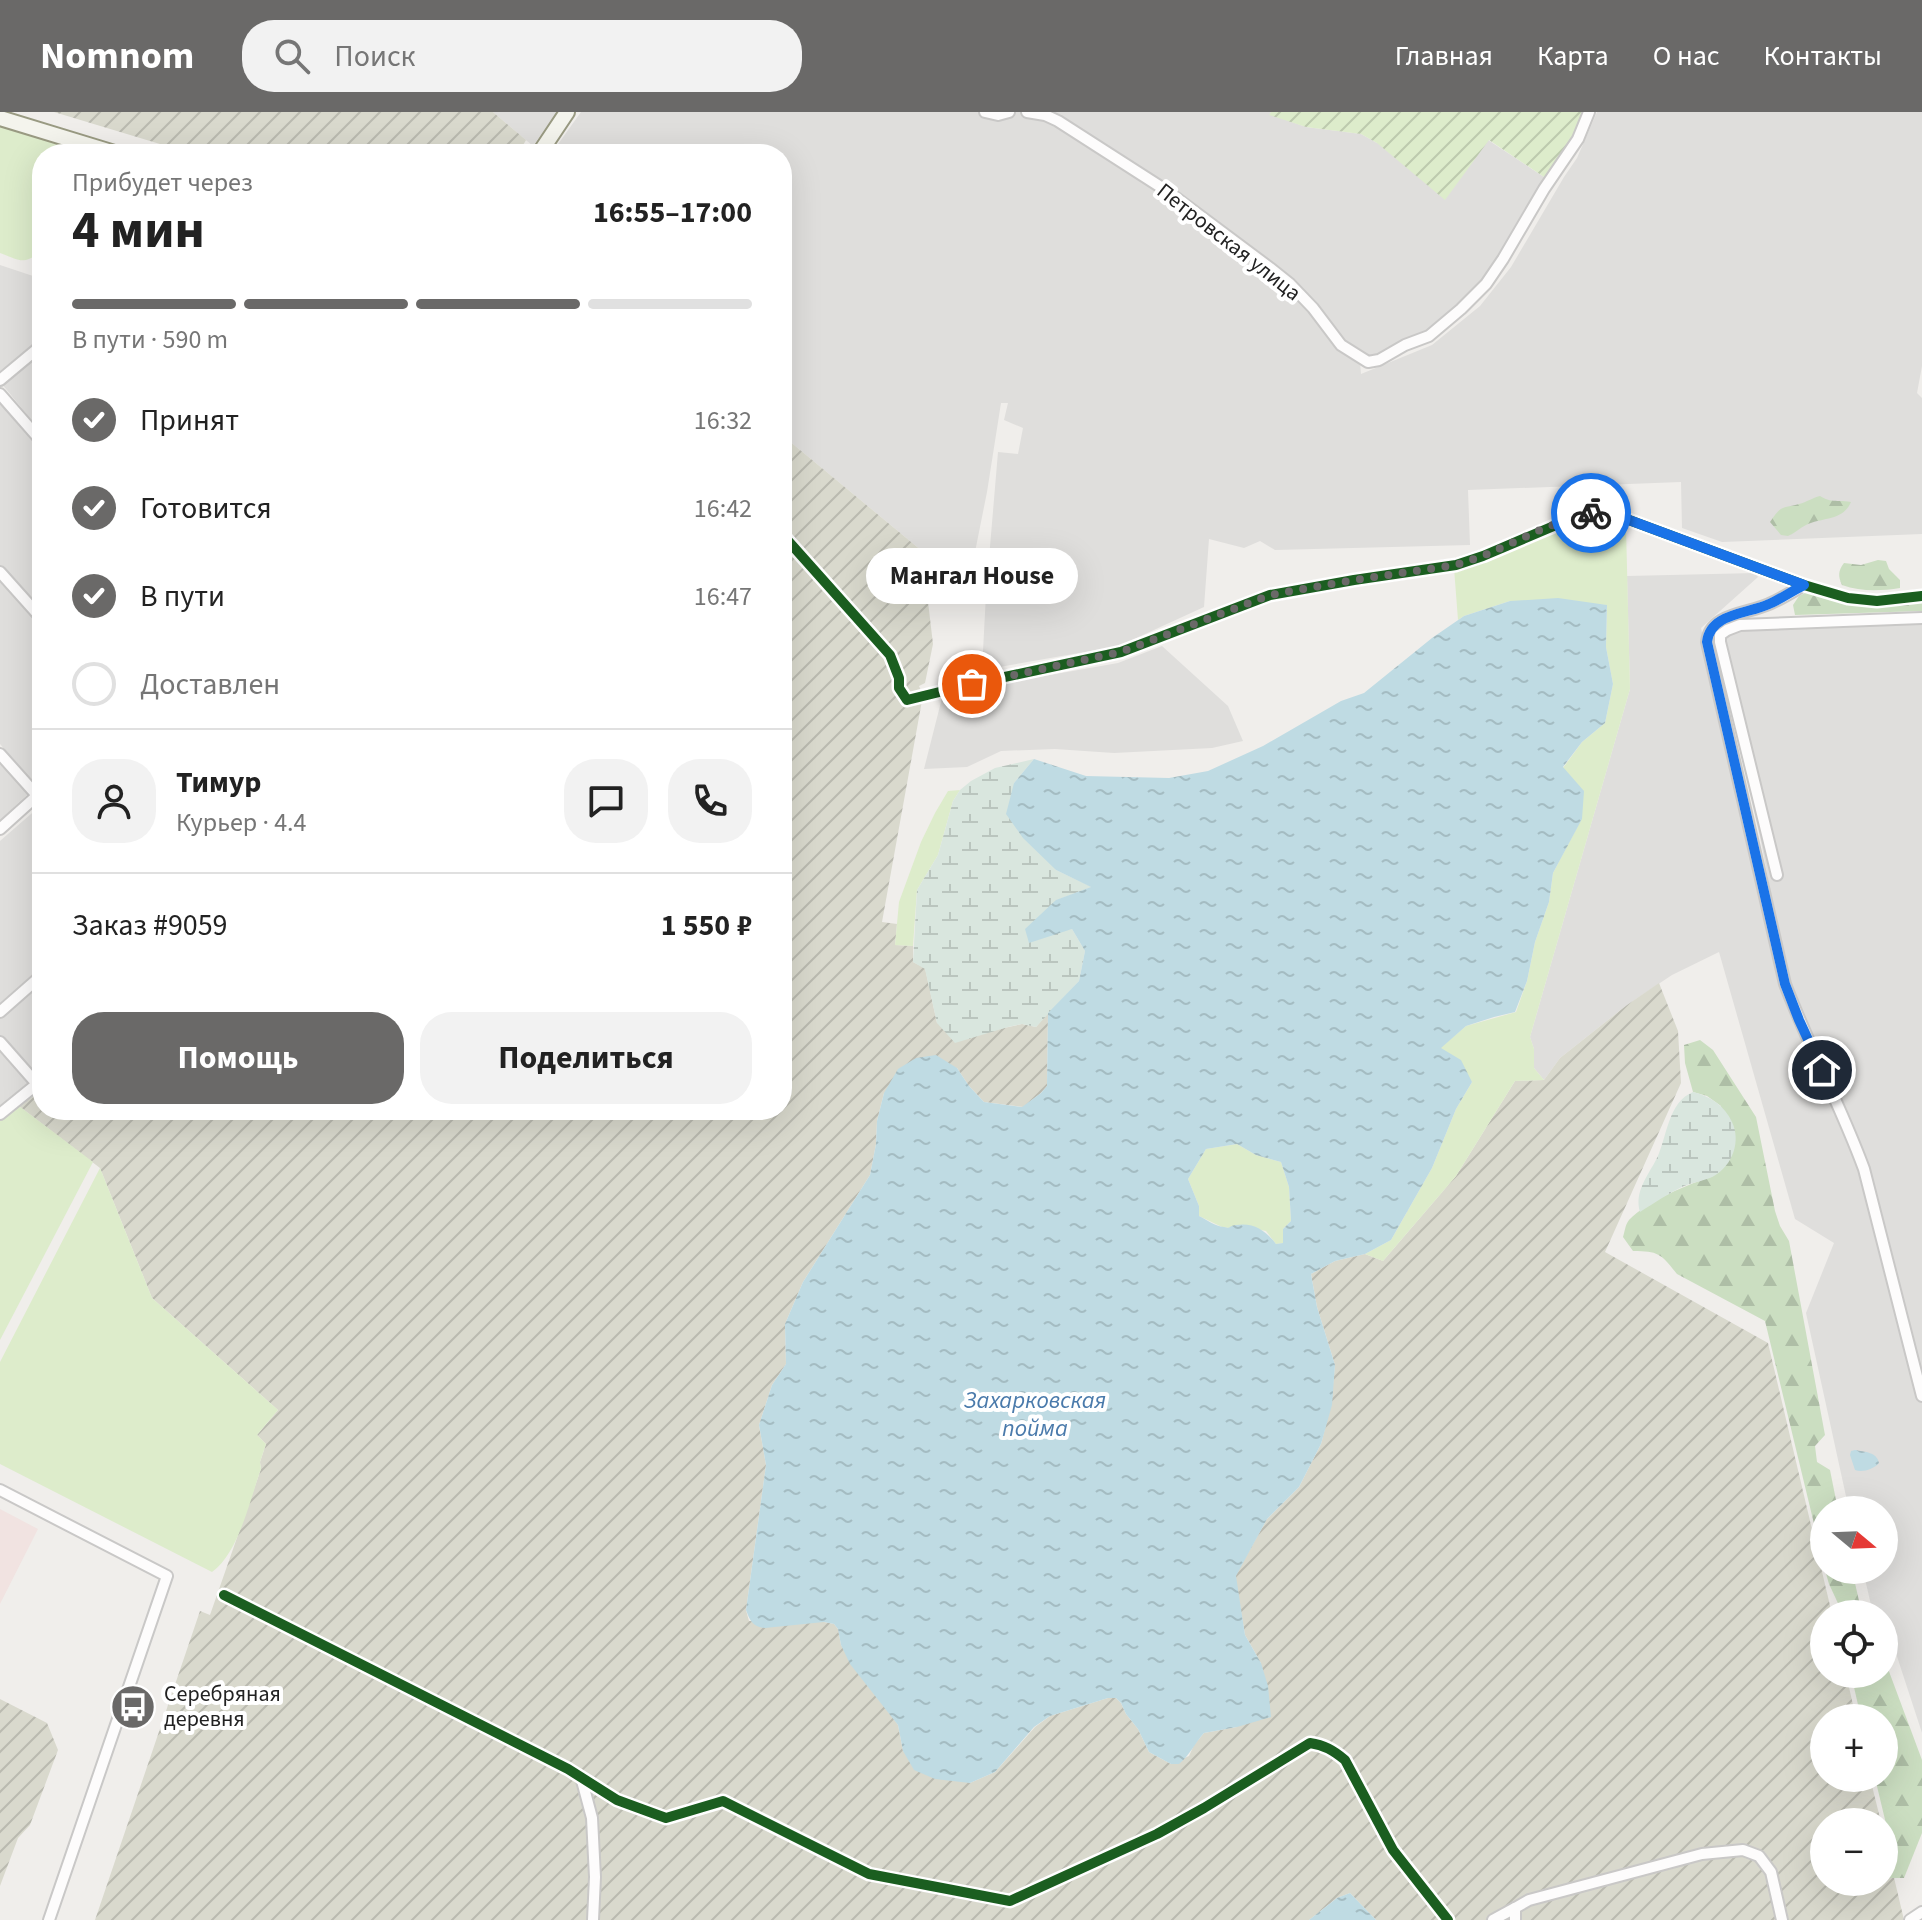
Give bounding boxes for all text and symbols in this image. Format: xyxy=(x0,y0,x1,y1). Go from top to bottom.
search box xyxy=(242,20,802,92)
text: Nomnom xyxy=(40,29,194,83)
icon: search xyxy=(270,34,314,78)
text: Поиск xyxy=(334,35,415,78)
text: Главная xyxy=(1395,36,1493,76)
text: Карта xyxy=(1537,36,1609,76)
text: О нас xyxy=(1653,36,1720,76)
text: Контакты xyxy=(1764,36,1882,76)
text: Прибудет через xyxy=(72,164,253,201)
street label: Петровская улица xyxy=(1150,175,1308,309)
text: 16:55–17:00 xyxy=(593,191,752,234)
text: 4 мин xyxy=(72,194,205,268)
text: В пути · 590 m xyxy=(72,321,228,358)
icon: check xyxy=(72,398,116,442)
text: Принят xyxy=(140,399,239,442)
text: 16:32 xyxy=(694,402,752,439)
courier xyxy=(1551,473,1631,553)
icon: check xyxy=(72,486,116,530)
text: Готовится xyxy=(140,487,272,530)
text: 16:42 xyxy=(694,490,752,527)
icon: bike xyxy=(1569,491,1613,535)
callout: Мангал House xyxy=(866,548,1078,604)
text: Мангал House xyxy=(890,557,1054,594)
icon: check xyxy=(72,574,116,618)
text: В пути xyxy=(140,575,225,618)
text: 16:47 xyxy=(694,578,752,615)
pin xyxy=(938,650,1006,718)
icon: bag xyxy=(950,662,994,706)
text: Доставлен xyxy=(140,663,280,706)
button: person xyxy=(72,759,156,843)
button: chat xyxy=(564,759,648,843)
button: phone xyxy=(668,759,752,843)
text: Тимур xyxy=(176,761,262,804)
text: Курьер · 4.4 xyxy=(176,804,306,841)
text: Заказ #9059 xyxy=(72,904,228,947)
text: 1 550 ₽ xyxy=(661,904,752,947)
button: Помощь xyxy=(72,1012,404,1104)
button: Поделиться xyxy=(420,1012,752,1104)
pin xyxy=(1788,1036,1856,1104)
icon: home xyxy=(1800,1048,1844,1092)
water label: Захарковская пойма xyxy=(964,1383,1106,1446)
north arrow xyxy=(1810,1496,1898,1584)
map controls xyxy=(1810,1496,1898,1896)
button: locate xyxy=(1810,1600,1898,1688)
place label: Серебряная деревня xyxy=(164,1678,281,1735)
bus stop icon: Серебряная деревня xyxy=(109,1683,157,1731)
button: + xyxy=(1810,1704,1898,1792)
button: − xyxy=(1810,1808,1898,1896)

